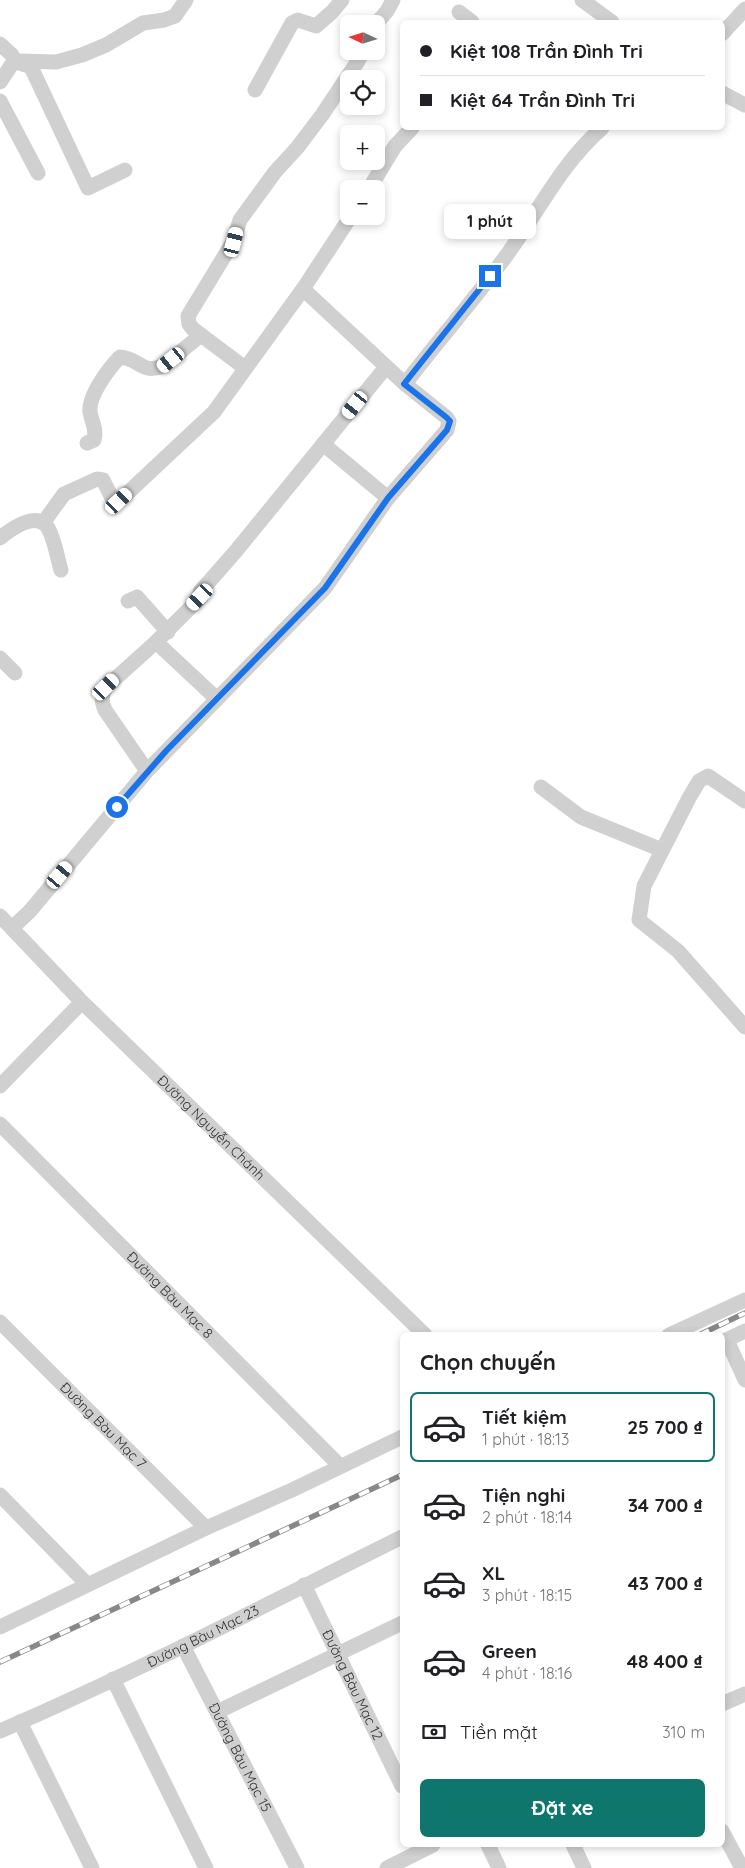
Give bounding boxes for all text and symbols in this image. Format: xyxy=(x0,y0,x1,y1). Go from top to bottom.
north arrow xyxy=(340,15,385,60)
map controls xyxy=(340,15,385,225)
text: Kiệt 108 Trần Đình Tri xyxy=(450,39,643,63)
button: locate xyxy=(340,70,385,115)
text: Kiệt 64 Trần Đình Tri xyxy=(450,88,635,112)
button: + xyxy=(340,125,385,170)
button: − xyxy=(340,180,385,225)
callout: 1 phút xyxy=(444,204,536,238)
text: 1 phút xyxy=(467,211,513,231)
car xyxy=(223,226,244,258)
route end xyxy=(479,265,501,287)
car xyxy=(154,345,187,375)
car xyxy=(339,389,370,421)
car xyxy=(102,485,135,517)
car xyxy=(184,581,215,613)
car xyxy=(90,671,121,703)
route start xyxy=(106,796,128,818)
car xyxy=(44,859,75,891)
street label: Đường Nguyễn Chánh xyxy=(154,1071,269,1184)
street label: Đường Bàu Mạc 8 xyxy=(123,1248,217,1342)
text: Chọn chuyến xyxy=(420,1348,556,1376)
street label: Đường Bàu Mạc 7 xyxy=(56,1378,150,1472)
icon: car xyxy=(422,1405,467,1450)
text: Tiết kiệm xyxy=(482,1405,567,1429)
text: 25 700 ₫ xyxy=(627,1415,703,1439)
text: 1 phút · 18:13 xyxy=(482,1429,569,1449)
icon: car xyxy=(422,1483,467,1528)
text: Tiện nghi xyxy=(482,1483,565,1507)
text: 34 700 ₫ xyxy=(628,1493,703,1517)
text: 2 phút · 18:14 xyxy=(482,1507,572,1527)
icon: car xyxy=(422,1561,467,1606)
text: XL xyxy=(482,1561,505,1585)
text: 43 700 ₫ xyxy=(628,1571,703,1595)
text: 3 phút · 18:15 xyxy=(482,1585,572,1605)
street label: Đường Bàu Mạc 23 xyxy=(144,1601,262,1671)
street label: Đường Bàu Mạc 12 xyxy=(318,1627,387,1743)
icon: car xyxy=(422,1639,467,1684)
text: Green xyxy=(482,1639,537,1663)
text: 48 400 ₫ xyxy=(627,1649,703,1673)
text: 4 phút · 18:16 xyxy=(482,1663,572,1683)
street label: Đường Bàu Mạc 15 xyxy=(205,1700,276,1815)
icon: cash xyxy=(420,1718,448,1746)
text: Tiền mặt xyxy=(460,1720,538,1744)
text: 310 m xyxy=(662,1722,705,1742)
button: Đặt xe xyxy=(420,1779,705,1837)

